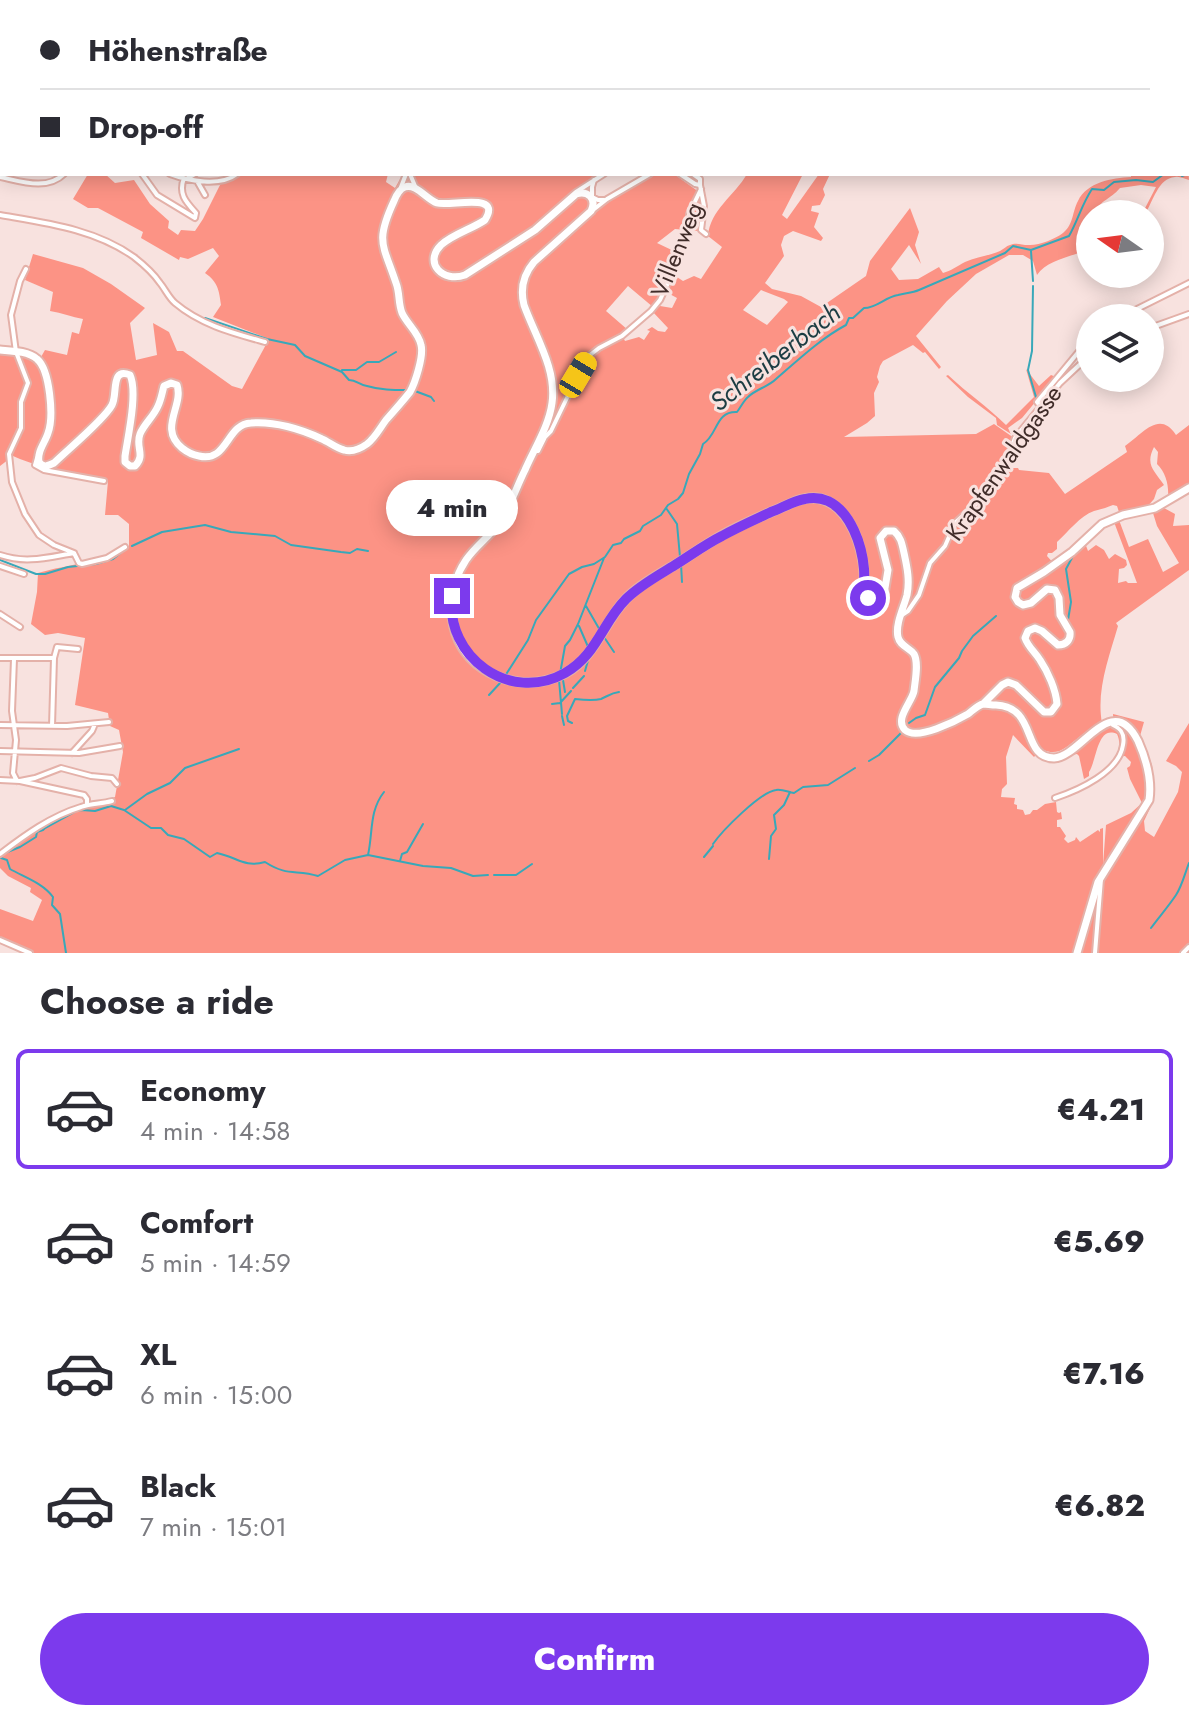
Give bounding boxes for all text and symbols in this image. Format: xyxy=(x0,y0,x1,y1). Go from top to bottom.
text: Höhenstraße xyxy=(88,29,268,72)
text: Drop-off xyxy=(88,106,203,149)
street label: Villenweg xyxy=(642,197,711,303)
north arrow xyxy=(1076,200,1164,288)
map controls xyxy=(1076,200,1164,392)
water label: Schreiberbach xyxy=(701,294,849,420)
button: layers xyxy=(1076,304,1164,392)
car xyxy=(555,348,601,402)
street label: Krapfenwaldgasse xyxy=(937,378,1070,548)
callout: 4 min xyxy=(386,480,518,536)
text: 4 min xyxy=(416,489,488,527)
route end xyxy=(434,578,470,614)
route start xyxy=(850,580,886,616)
text: Choose a ride xyxy=(40,975,274,1027)
text: Economy xyxy=(140,1069,266,1112)
icon: car xyxy=(44,1073,116,1145)
text: €4.21 xyxy=(1057,1088,1145,1131)
text: 4 min · 14:58 xyxy=(140,1112,291,1150)
text: Comfort xyxy=(140,1201,253,1244)
icon: car xyxy=(44,1205,116,1277)
text: €5.69 xyxy=(1053,1220,1145,1263)
text: 5 min · 14:59 xyxy=(140,1244,291,1282)
text: XL xyxy=(140,1333,176,1376)
icon: car xyxy=(44,1337,116,1409)
text: €7.16 xyxy=(1062,1352,1145,1395)
text: 6 min · 15:00 xyxy=(140,1376,292,1414)
text: Black xyxy=(140,1465,216,1508)
icon: car xyxy=(44,1469,116,1541)
text: €6.82 xyxy=(1054,1484,1145,1527)
text: 7 min · 15:01 xyxy=(140,1508,287,1546)
button: Confirm xyxy=(40,1613,1149,1705)

